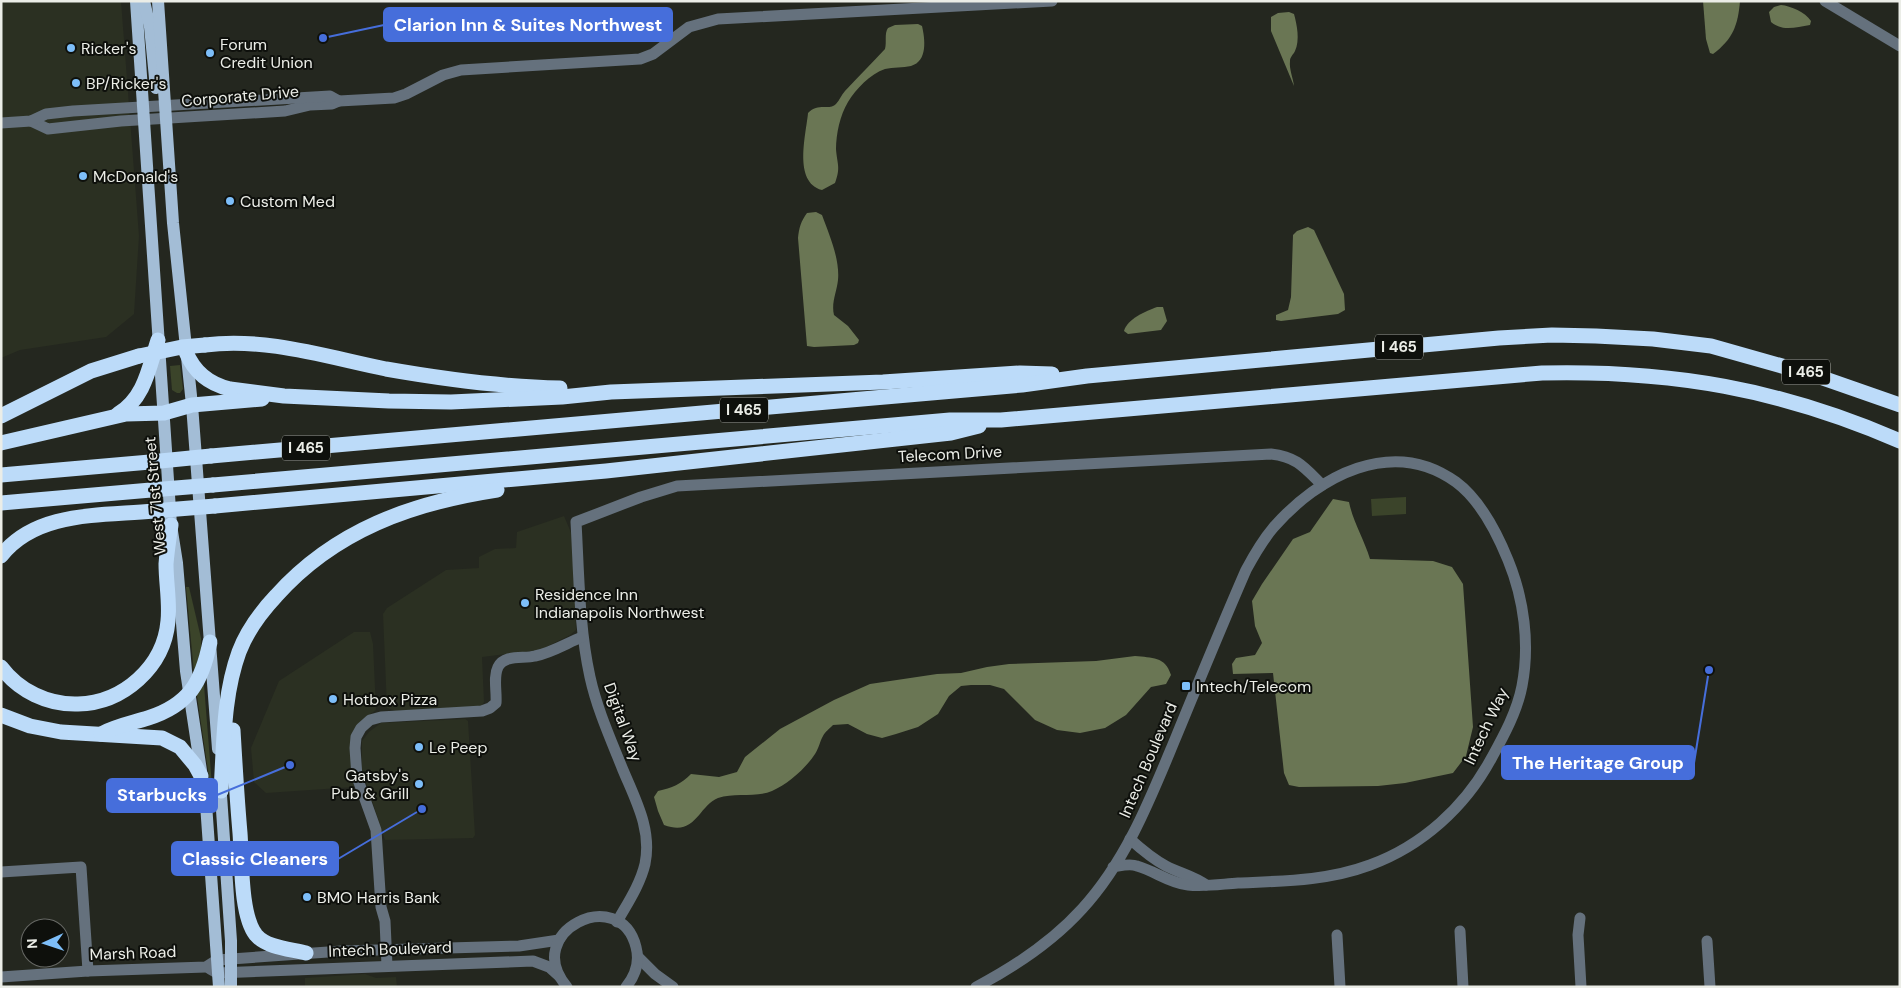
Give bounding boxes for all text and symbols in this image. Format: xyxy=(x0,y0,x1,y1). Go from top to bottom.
callout: Clarion Inn & Suites Northwest xyxy=(384,8,672,41)
text: Clarion Inn & Suites Northwest xyxy=(394,13,662,37)
place label: Forum Credit Union xyxy=(220,34,313,73)
place label: Ricker's xyxy=(81,38,137,59)
marker: Ricker's xyxy=(65,42,77,54)
marker: Forum Credit Union xyxy=(204,47,216,59)
place label: BP/Ricker's xyxy=(86,73,166,94)
marker: BP/Ricker's xyxy=(70,77,82,89)
street label: Corporate Drive xyxy=(180,80,300,112)
place label: McDonald's xyxy=(93,166,178,187)
marker: McDonald's xyxy=(77,170,89,182)
place label: Custom Med xyxy=(240,191,335,212)
marker: Custom Med xyxy=(224,195,236,207)
road number: I 465 xyxy=(1375,334,1423,360)
road number: I 465 xyxy=(1782,360,1830,384)
road number: I 465 xyxy=(720,398,768,422)
street label: West 71st Street xyxy=(139,436,171,556)
road number: I 465 xyxy=(282,436,330,460)
street label: Telecom Drive xyxy=(897,441,1003,467)
place label: Residence Inn Indianapolis Northwest xyxy=(535,584,704,623)
marker: Residence Inn Indianapolis Northwest xyxy=(519,597,531,609)
place label: Intech/Telecom xyxy=(1196,676,1311,697)
street label: Digital Way xyxy=(599,680,647,764)
marker: Intech/Telecom xyxy=(1180,680,1192,692)
street label: Intech Way xyxy=(1459,684,1513,768)
place label: Hotbox Pizza xyxy=(343,689,437,710)
marker: Hotbox Pizza xyxy=(327,693,339,705)
street label: Intech Boulevard xyxy=(1114,699,1182,821)
place label: Le Peep xyxy=(429,737,487,758)
marker: Le Peep xyxy=(413,741,425,753)
callout: The Heritage Group xyxy=(1502,746,1694,779)
text: The Heritage Group xyxy=(1512,751,1684,775)
place label: Gatsby's Pub & Grill xyxy=(331,765,409,804)
marker: Gatsby's Pub & Grill xyxy=(413,778,425,790)
callout: Starbucks xyxy=(107,779,217,812)
text: Starbucks xyxy=(117,783,207,807)
callout: Classic Cleaners xyxy=(172,842,338,875)
text: Classic Cleaners xyxy=(182,847,328,871)
place label: BMO Harris Bank xyxy=(317,887,440,908)
marker: BMO Harris Bank xyxy=(301,891,313,903)
north arrow xyxy=(20,918,70,968)
street label: Intech Boulevard xyxy=(328,936,452,962)
text: N xyxy=(23,938,41,949)
street label: Marsh Road xyxy=(89,941,177,965)

